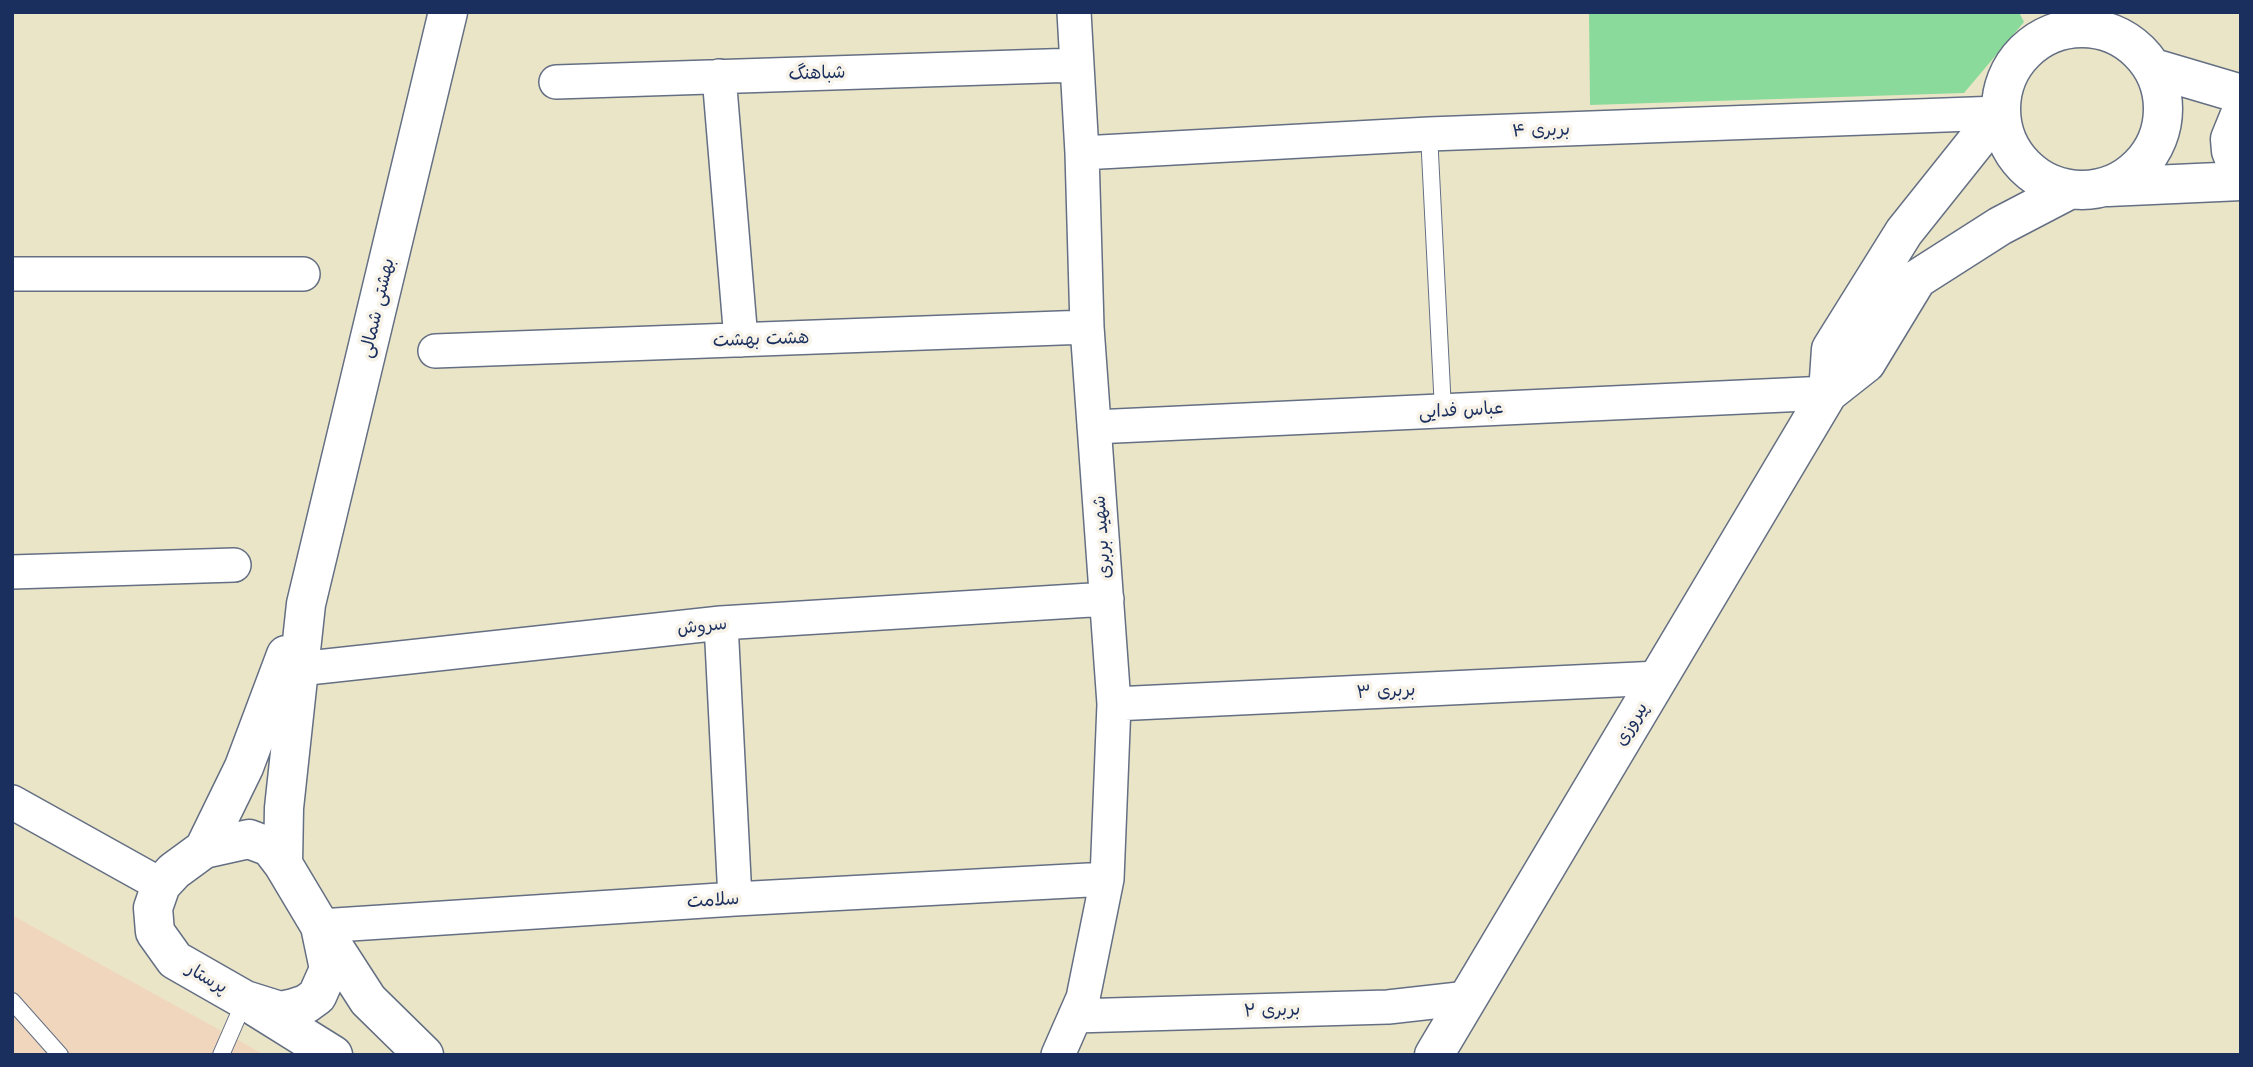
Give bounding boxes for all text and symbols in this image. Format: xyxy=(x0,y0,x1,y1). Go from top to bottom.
street label: شباهنگ xyxy=(788,61,846,85)
street label: بربری ۴ xyxy=(1512,118,1570,142)
street label: بهشتی شمالی xyxy=(355,256,399,360)
street label: هشت بهشت xyxy=(712,327,810,351)
street label: عباس فدایی xyxy=(1418,397,1504,423)
street label: شهید بربری xyxy=(1088,495,1116,579)
street label: سروش xyxy=(676,613,728,639)
street label: بربری ۳ xyxy=(1356,679,1416,703)
street label: پیروزی xyxy=(1610,698,1652,750)
street label: سلامت xyxy=(686,887,740,913)
street label: پرستار xyxy=(183,958,231,998)
street label: بربری ۲ xyxy=(1243,998,1301,1022)

